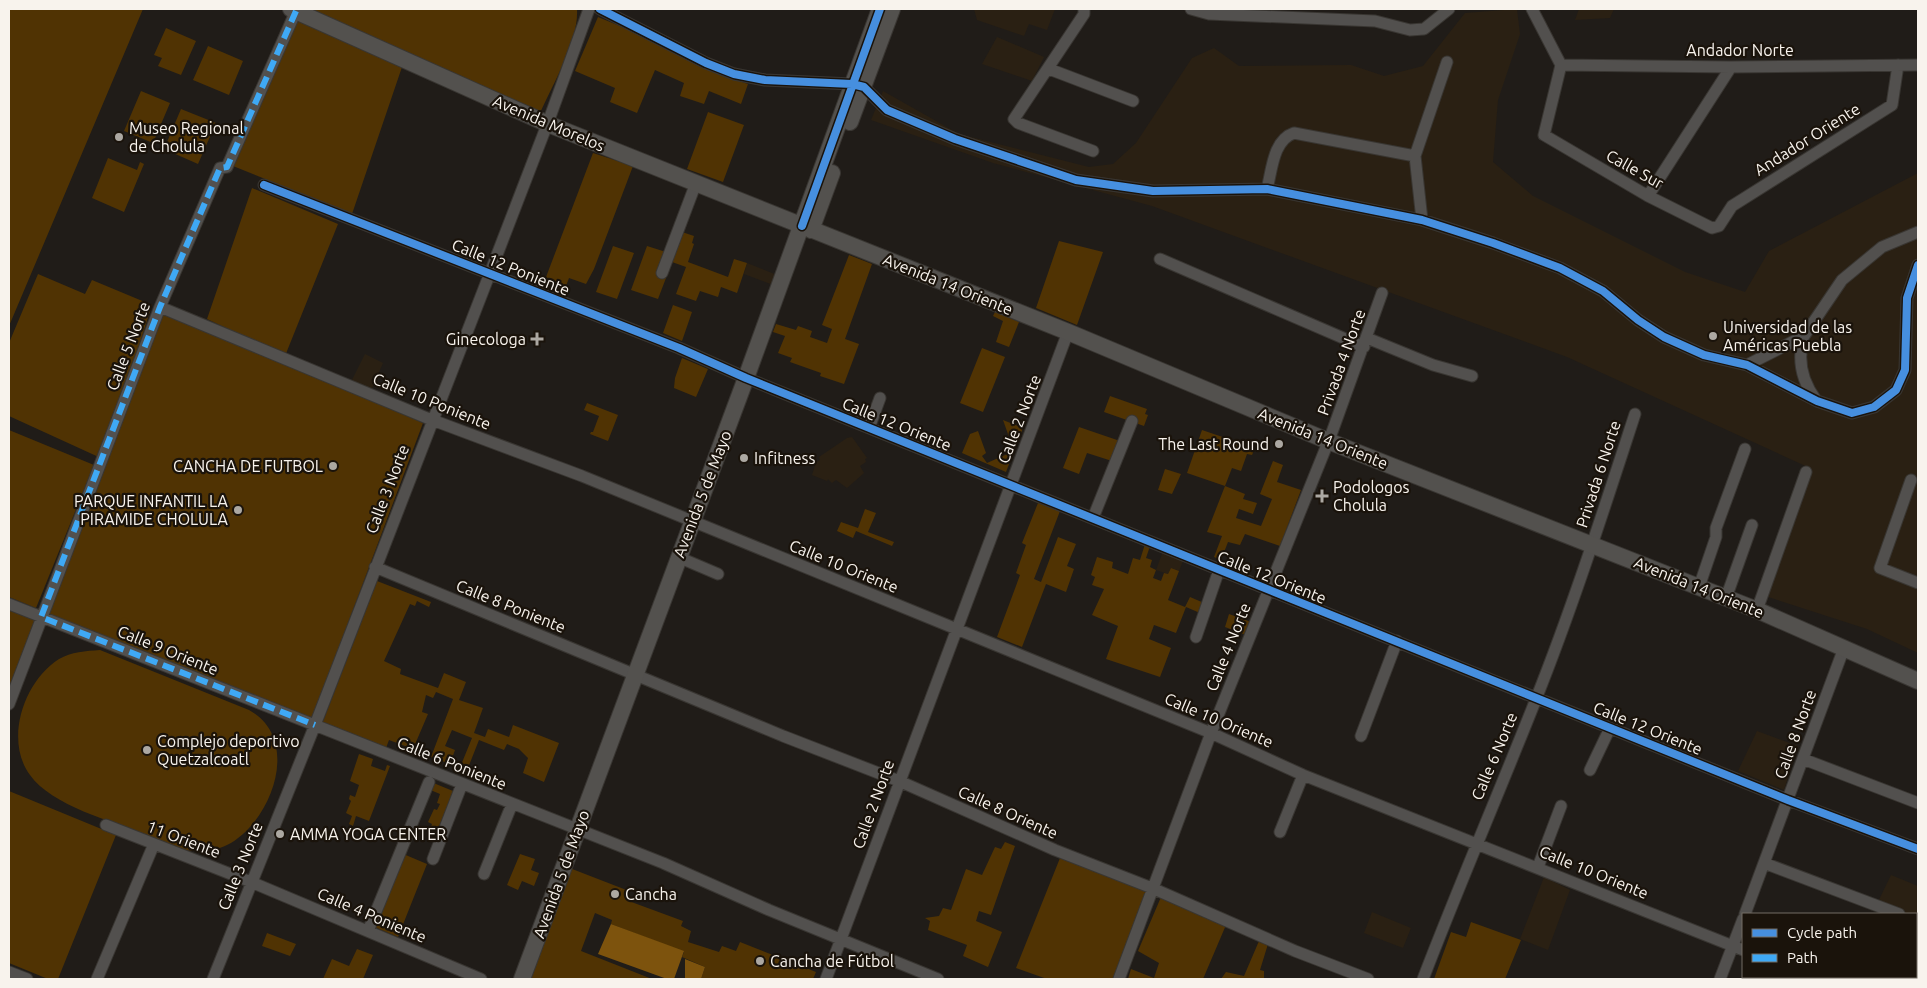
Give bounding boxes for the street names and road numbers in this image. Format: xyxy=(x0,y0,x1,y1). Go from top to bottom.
street label: Andador Norte xyxy=(1686,41,1794,59)
street label: Avenida Morelos xyxy=(490,91,608,155)
street label: Andador Oriente xyxy=(1751,99,1863,179)
street label: Calle Sur xyxy=(1603,146,1667,192)
street label: Calle 12 Poniente xyxy=(449,235,573,299)
street label: Avenida 14 Oriente xyxy=(881,250,1015,318)
street label: Calle 5 Norte xyxy=(103,299,153,393)
street label: Privada 4 Norte xyxy=(1313,307,1369,417)
street label: Calle 10 Poniente xyxy=(370,369,494,433)
street label: Calle 2 Norte xyxy=(994,372,1044,466)
street label: Calle 12 Oriente xyxy=(840,394,954,454)
street label: Avenida 14 Oriente xyxy=(1256,404,1390,472)
street label: Privada 6 Norte xyxy=(1572,418,1624,530)
street label: Avenida 5 de Mayo xyxy=(669,428,735,560)
street label: Calle 3 Norte xyxy=(362,442,412,536)
street label: Calle 10 Oriente xyxy=(787,536,901,596)
street label: Calle 12 Oriente xyxy=(1215,547,1329,607)
street label: Avenida 14 Oriente xyxy=(1632,553,1766,621)
street label: Calle 8 Poniente xyxy=(454,576,568,636)
street label: Calle 4 Norte xyxy=(1202,600,1254,694)
street label: Calle 9 Oriente xyxy=(115,622,221,678)
street label: Calle 8 Norte xyxy=(1771,687,1819,781)
street label: Calle 10 Oriente xyxy=(1162,689,1276,751)
street label: Calle 12 Oriente xyxy=(1591,698,1705,758)
street label: Calle 6 Norte xyxy=(1467,709,1521,803)
street label: Calle 6 Poniente xyxy=(395,733,509,793)
street label: Calle 2 Norte xyxy=(849,757,897,851)
street label: Calle 8 Oriente xyxy=(955,782,1061,842)
street label: Avenida 5 de Mayo xyxy=(529,808,593,940)
street label: 11 Oriente xyxy=(145,817,223,861)
street label: Calle 3 Norte xyxy=(214,819,266,913)
street label: Calle 10 Oriente xyxy=(1537,842,1651,902)
street label: Calle 4 Poniente xyxy=(315,884,429,946)

